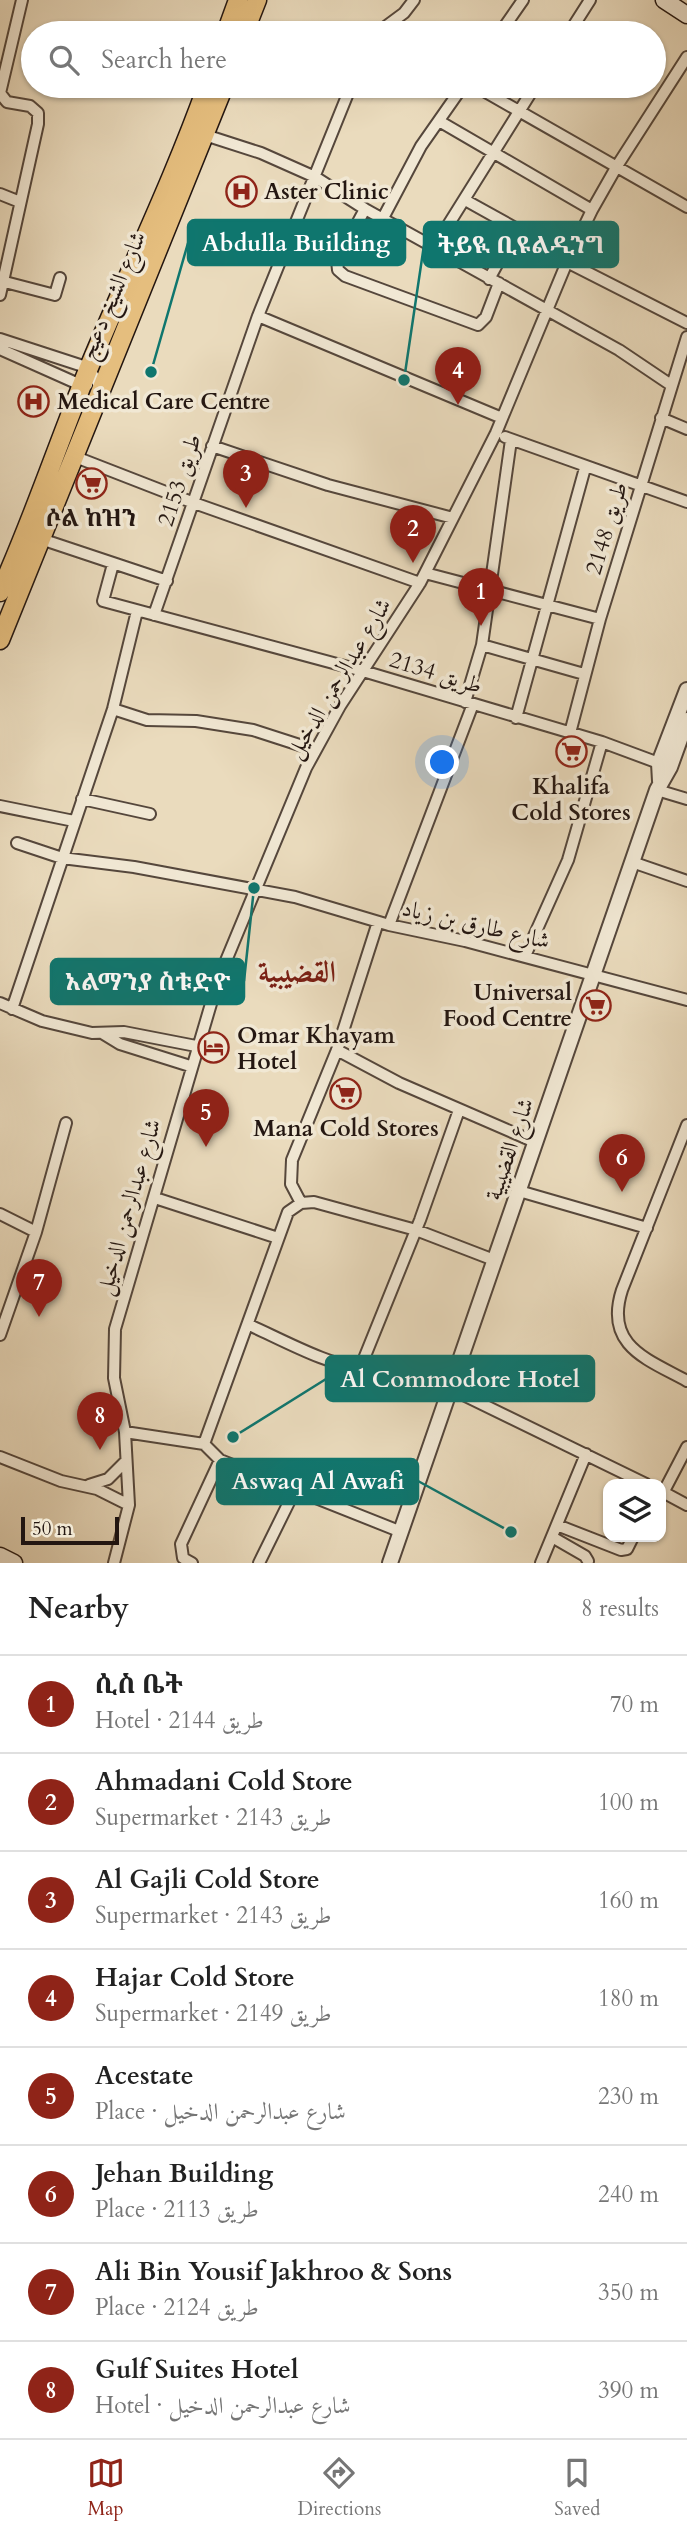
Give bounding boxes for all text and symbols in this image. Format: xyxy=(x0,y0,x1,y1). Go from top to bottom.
search box xyxy=(21,21,666,98)
icon: search xyxy=(45,41,83,79)
text: Search here xyxy=(101,42,227,77)
hospital icon: Aster Clinic xyxy=(224,174,258,208)
place label: Aster Clinic xyxy=(264,176,389,207)
callout: Abdulla Building xyxy=(188,220,405,265)
callout: ትይዪ ቢዩልዲንግ xyxy=(424,222,618,267)
street label: شارع الشيخ دعيج xyxy=(72,226,158,366)
text: Abdulla Building xyxy=(202,227,391,260)
text: ትይዪ ቢዩልዲንግ xyxy=(438,229,604,262)
pin: 4 xyxy=(435,347,481,405)
hospital icon: Medical Care Centre xyxy=(17,384,51,418)
place label: Medical Care Centre xyxy=(57,386,271,417)
street label: طريق 2153 xyxy=(150,430,209,530)
pin: 3 xyxy=(223,450,269,508)
supermarket icon: ሶል ከዝን xyxy=(74,467,108,501)
street label: طريق 2148 xyxy=(578,478,635,578)
place label: ሶል ከዝን xyxy=(46,503,136,534)
pin: 2 xyxy=(390,505,436,563)
pin: 1 xyxy=(458,568,504,626)
street label: شارع عبدالرحمن الدخيل xyxy=(278,592,402,766)
street label: طريق 2134 xyxy=(386,644,486,701)
supermarket icon: Khalifa Cold Stores xyxy=(554,735,588,769)
your location xyxy=(425,745,459,779)
place label: Khalifa Cold Stores xyxy=(511,771,631,828)
street label: شارع طارق بن زياد xyxy=(398,892,553,960)
district label: القضيبية xyxy=(258,952,336,993)
callout: አልማንያ ስቱድዮ xyxy=(51,959,244,1004)
text: አልማንያ ስቱድዮ xyxy=(65,966,231,999)
place label: Universal Food Centre xyxy=(443,977,572,1034)
supermarket icon: Universal Food Centre xyxy=(578,988,612,1022)
place label: Omar Khayam Hotel xyxy=(237,1020,396,1077)
hotel icon: Omar Khayam Hotel xyxy=(197,1031,231,1065)
supermarket icon: Mana Cold Stores xyxy=(329,1077,363,1111)
pin: 5 xyxy=(183,1089,229,1147)
street label: شارع القضيبية xyxy=(478,1094,545,1206)
place label: Mana Cold Stores xyxy=(253,1113,439,1144)
street label: شارع عبدالرحمن الدخيل xyxy=(88,1115,172,1300)
pin: 6 xyxy=(599,1134,645,1192)
pin: 7 xyxy=(16,1259,62,1317)
callout: Al Commodore Hotel xyxy=(326,1356,594,1401)
text: Al Commodore Hotel xyxy=(340,1363,580,1396)
pin: 8 xyxy=(77,1392,123,1450)
callout: Aswaq Al Awafi xyxy=(217,1459,418,1504)
text: Aswaq Al Awafi xyxy=(231,1465,405,1498)
map controls xyxy=(603,1479,666,1542)
button: layers xyxy=(603,1479,666,1542)
scale bar xyxy=(21,1514,119,1546)
text: 50 m xyxy=(32,1516,73,1542)
text: Nearby xyxy=(28,1588,129,1629)
text: 8 results xyxy=(581,1593,659,1624)
text: ሲስ ቤት xyxy=(95,1667,183,1702)
text: 1 xyxy=(45,1689,57,1720)
text: 70 m xyxy=(610,1689,659,1720)
text: Hotel · طريق 2144 xyxy=(95,1705,264,1736)
text: Ahmadani Cold Store xyxy=(95,1764,353,1799)
text: 2 xyxy=(45,1787,57,1818)
text: 100 m xyxy=(598,1787,659,1818)
text: Supermarket · طريق 2143 xyxy=(95,1802,332,1833)
text: Al Gajli Cold Store xyxy=(95,1862,320,1897)
text: 3 xyxy=(45,1885,57,1916)
text: 160 m xyxy=(598,1885,659,1916)
text: Supermarket · طريق 2143 xyxy=(95,1900,332,1931)
text: Hajar Cold Store xyxy=(95,1960,295,1995)
text: 4 xyxy=(45,1983,57,2014)
text: 180 m xyxy=(598,1983,659,2014)
text: Supermarket · طريق 2149 xyxy=(95,1998,332,2029)
text: Acestate xyxy=(95,2058,194,2093)
text: 5 xyxy=(45,2081,57,2112)
text: 230 m xyxy=(598,2081,659,2112)
text: Place · شارع عبدالرحمن الدخيل xyxy=(95,2096,346,2127)
text: Jehan Building xyxy=(95,2156,273,2191)
text: 6 xyxy=(45,2179,57,2210)
text: 240 m xyxy=(598,2179,659,2210)
text: Place · طريق 2113 xyxy=(95,2194,259,2225)
text: Ali Bin Yousif Jakhroo & Sons xyxy=(95,2254,452,2289)
text: 7 xyxy=(45,2277,57,2308)
text: 350 m xyxy=(598,2277,659,2308)
text: Place · طريق 2124 xyxy=(95,2292,259,2323)
text: Gulf Suites Hotel xyxy=(95,2352,299,2387)
text: 8 xyxy=(45,2375,57,2406)
text: 390 m xyxy=(598,2375,659,2406)
text: Hotel · شارع عبدالرحمن الدخيل xyxy=(95,2390,351,2421)
tab: Map xyxy=(87,2454,125,2522)
tab: Directions xyxy=(298,2454,381,2522)
tab: Saved xyxy=(554,2454,600,2522)

